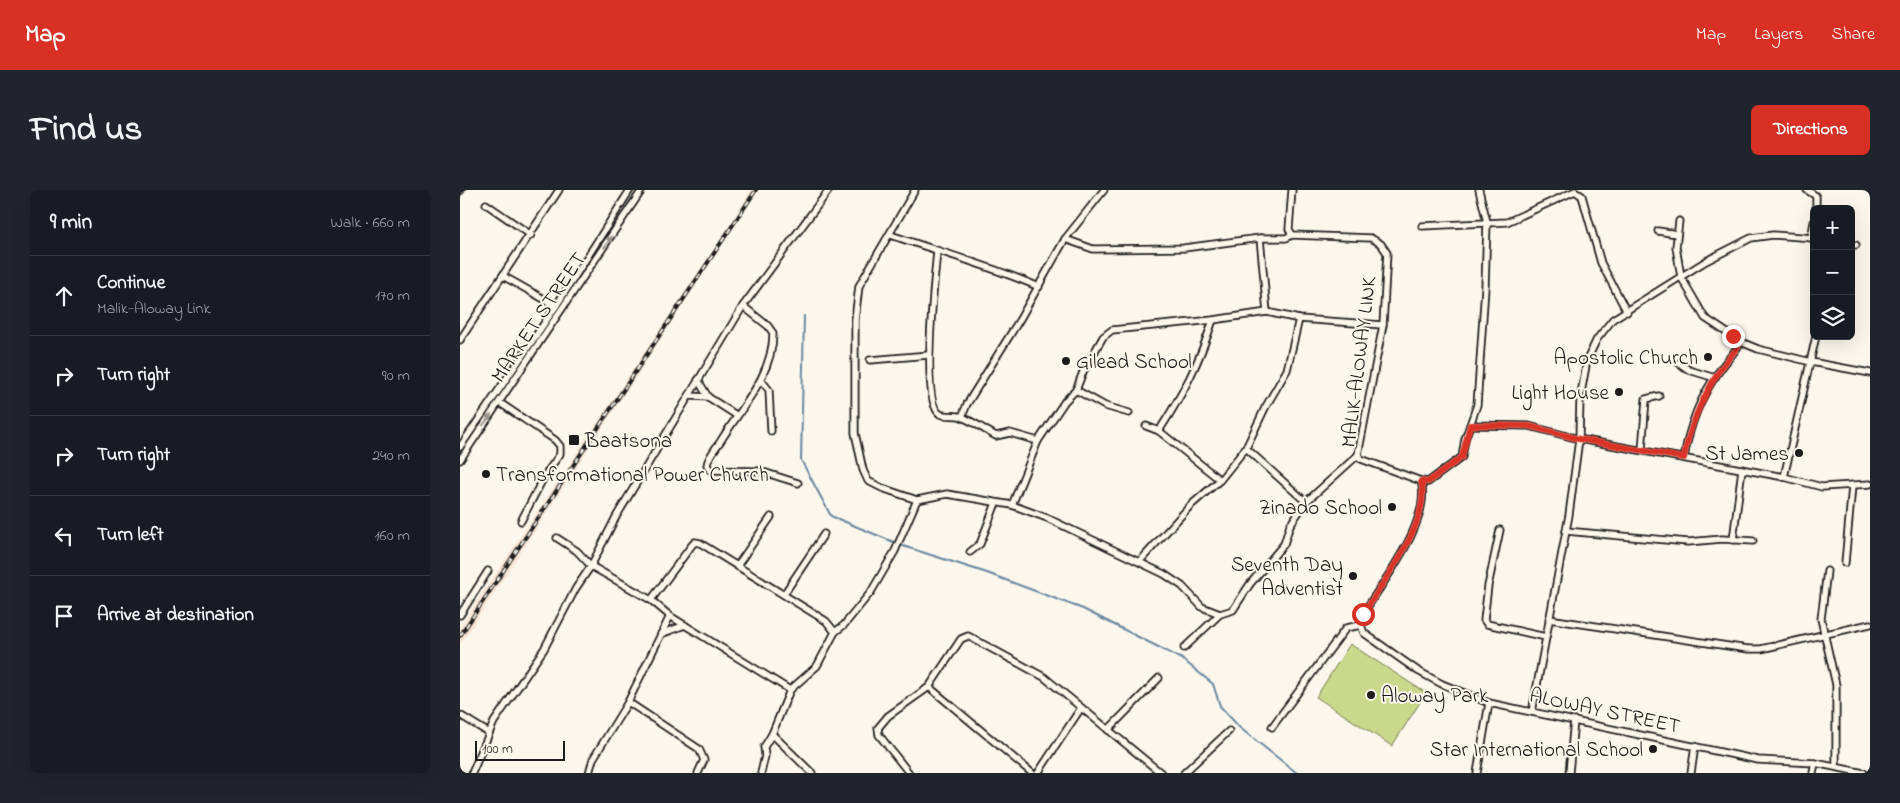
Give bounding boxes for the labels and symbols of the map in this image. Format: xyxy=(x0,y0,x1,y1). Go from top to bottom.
one-way arrow xyxy=(603,235,612,248)
street label: MARKET STREET xyxy=(485,247,595,390)
street label: MALIK-ALOWAY LINK xyxy=(1335,274,1385,449)
route end xyxy=(1722,325,1745,348)
place label: Apostolic Church xyxy=(1554,344,1698,374)
place label: Gilead School xyxy=(1076,348,1192,378)
marker: Apostolic Church xyxy=(1702,351,1714,363)
marker: Gilead School xyxy=(1060,355,1072,367)
place label: Light House xyxy=(1511,379,1610,411)
marker: Light House xyxy=(1613,386,1625,398)
one-way arrow xyxy=(482,414,493,427)
place label: Baatsona xyxy=(584,427,672,457)
marker: Baatsona xyxy=(567,433,581,447)
place label: St James xyxy=(1705,440,1789,470)
marker: St James xyxy=(1793,447,1805,459)
place label: Transformational Power Church xyxy=(496,461,769,491)
marker: Transformational Power Church xyxy=(480,468,492,480)
place label: Zinado School xyxy=(1259,494,1382,524)
marker: Zinado School xyxy=(1386,501,1398,513)
place label: Seventh Day Adventist xyxy=(1231,551,1343,605)
marker: Seventh Day Adventist xyxy=(1347,570,1359,582)
route start xyxy=(1352,603,1375,626)
street label: ALOWAY STREET xyxy=(1527,681,1683,743)
place label: Aloway Park xyxy=(1381,682,1489,714)
marker: Aloway Park xyxy=(1365,689,1377,701)
place label: Star International School xyxy=(1430,736,1643,766)
scale bar xyxy=(475,738,565,761)
marker: Star International School xyxy=(1647,743,1659,755)

